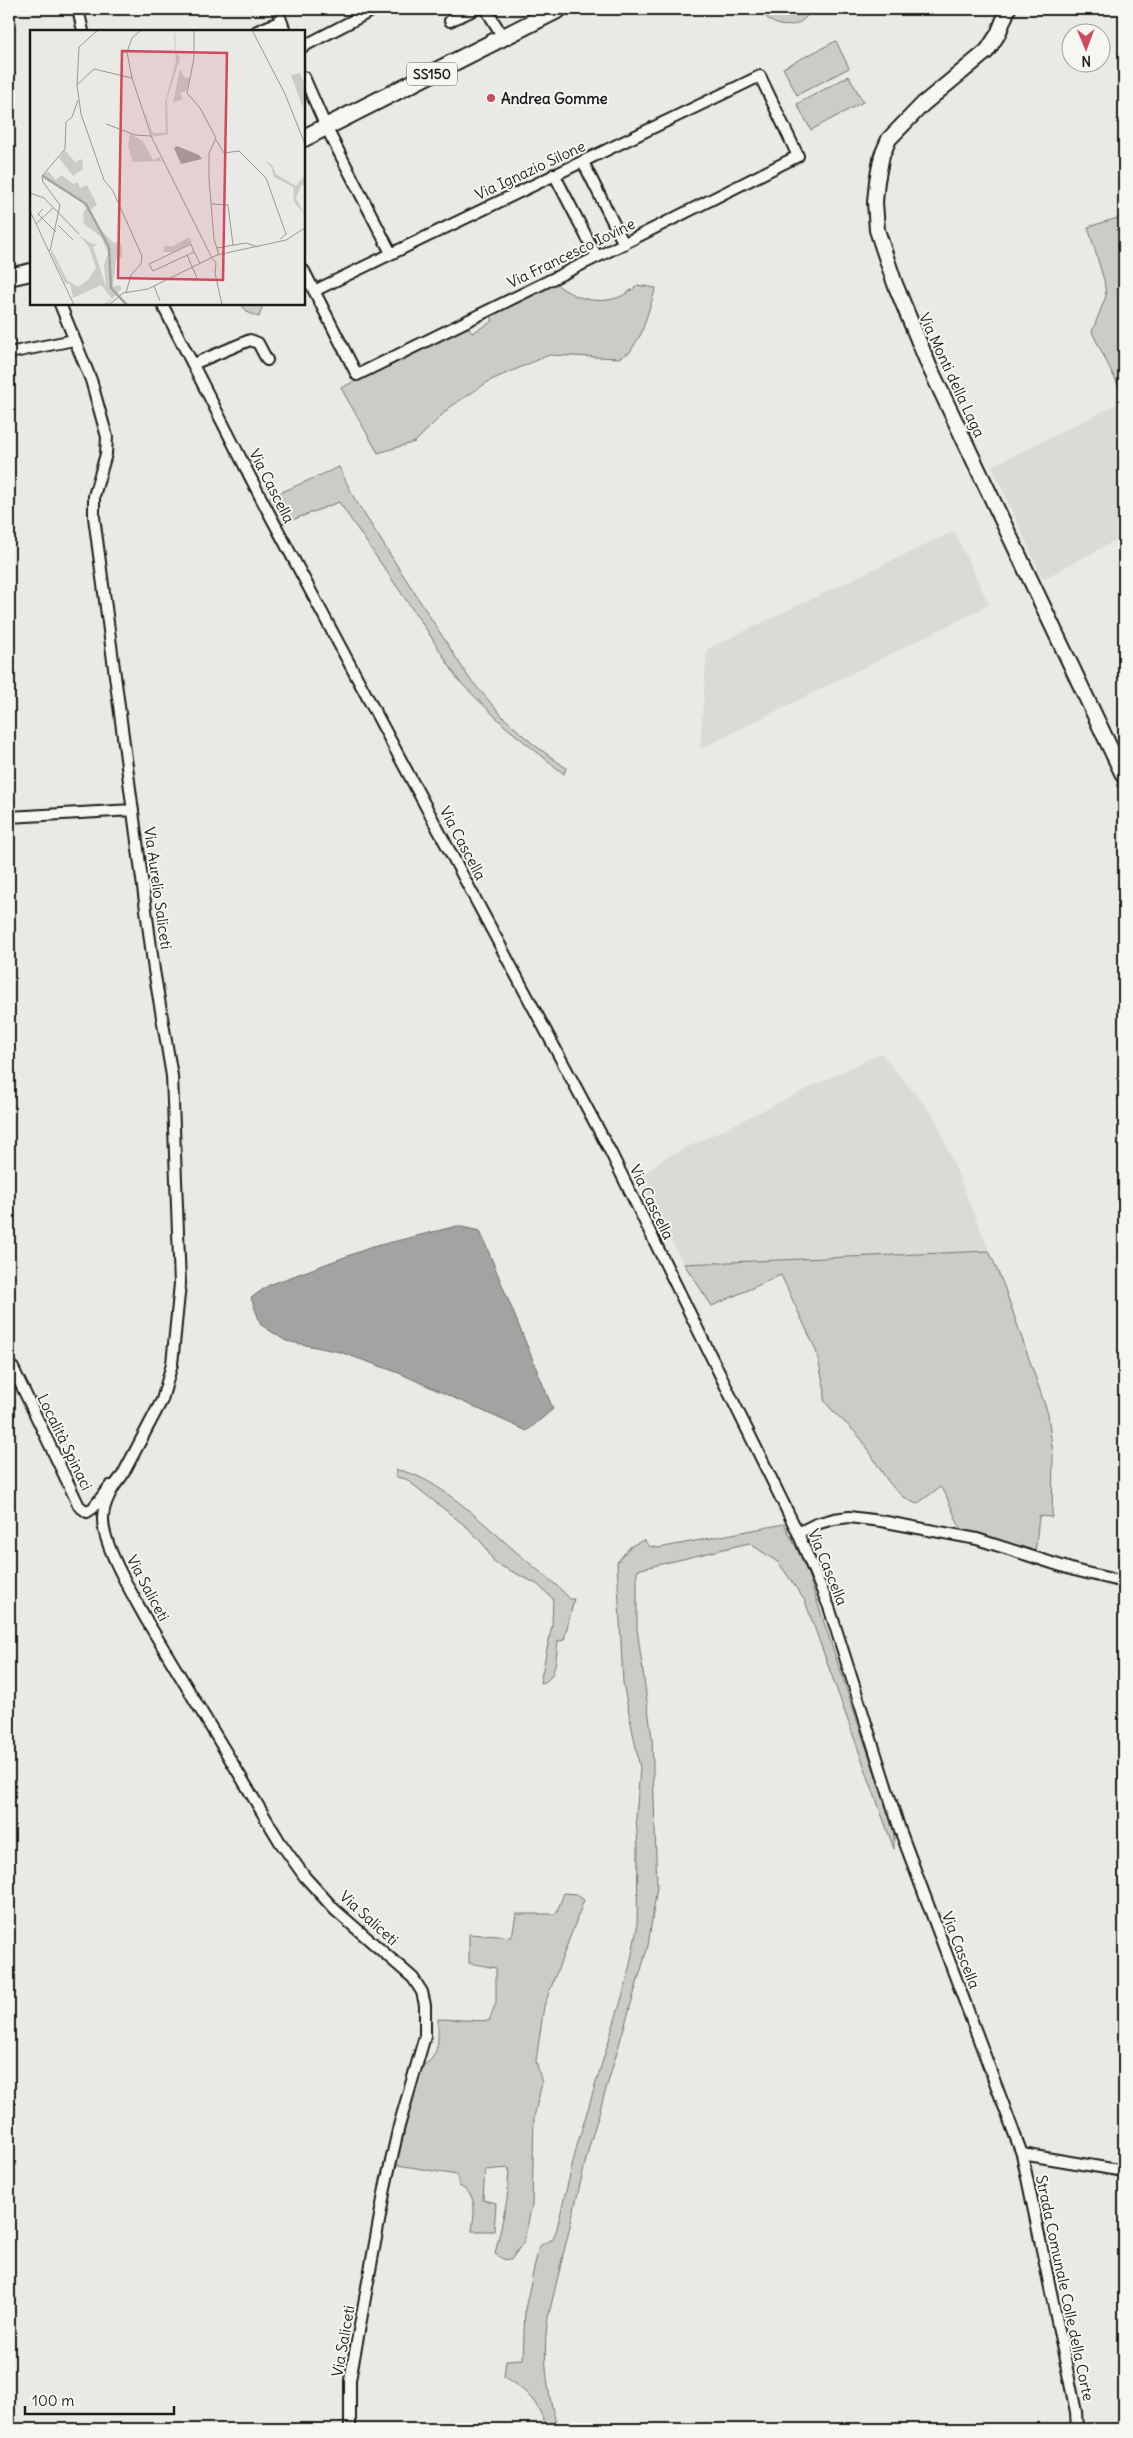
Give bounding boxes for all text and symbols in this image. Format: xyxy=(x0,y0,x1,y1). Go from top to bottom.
north arrow xyxy=(1060,22,1110,72)
inset map xyxy=(30,30,305,305)
text: N xyxy=(1081,52,1091,70)
road number: SS150 xyxy=(407,62,457,86)
place label: Andrea Gomme xyxy=(501,89,608,108)
marker: Andrea Gomme xyxy=(485,92,497,104)
street label: Via Ignazio Silone xyxy=(472,136,588,204)
street label: Via Francesco Iovine xyxy=(504,214,638,292)
street label: Via Monti della Laga xyxy=(915,310,989,441)
street label: Via Cascella xyxy=(245,446,299,527)
street label: Via Cascella xyxy=(436,803,491,883)
street label: Via Aurelio Saliceti xyxy=(140,826,176,950)
street label: Via Cascella xyxy=(626,1162,678,1243)
street label: Località Spinaci xyxy=(33,1391,97,1493)
street label: Via Cascella xyxy=(804,1526,852,1608)
street label: Via Saliceti xyxy=(123,1552,173,1624)
street label: Via Saliceti xyxy=(336,1887,402,1949)
street label: Via Cascella xyxy=(938,1909,984,1991)
street label: Strada Comunale Colle della Corte xyxy=(1032,2173,1098,2403)
street label: Via Saliceti xyxy=(327,2304,359,2378)
scale bar xyxy=(25,2383,174,2415)
text: 100 m xyxy=(32,2391,74,2410)

